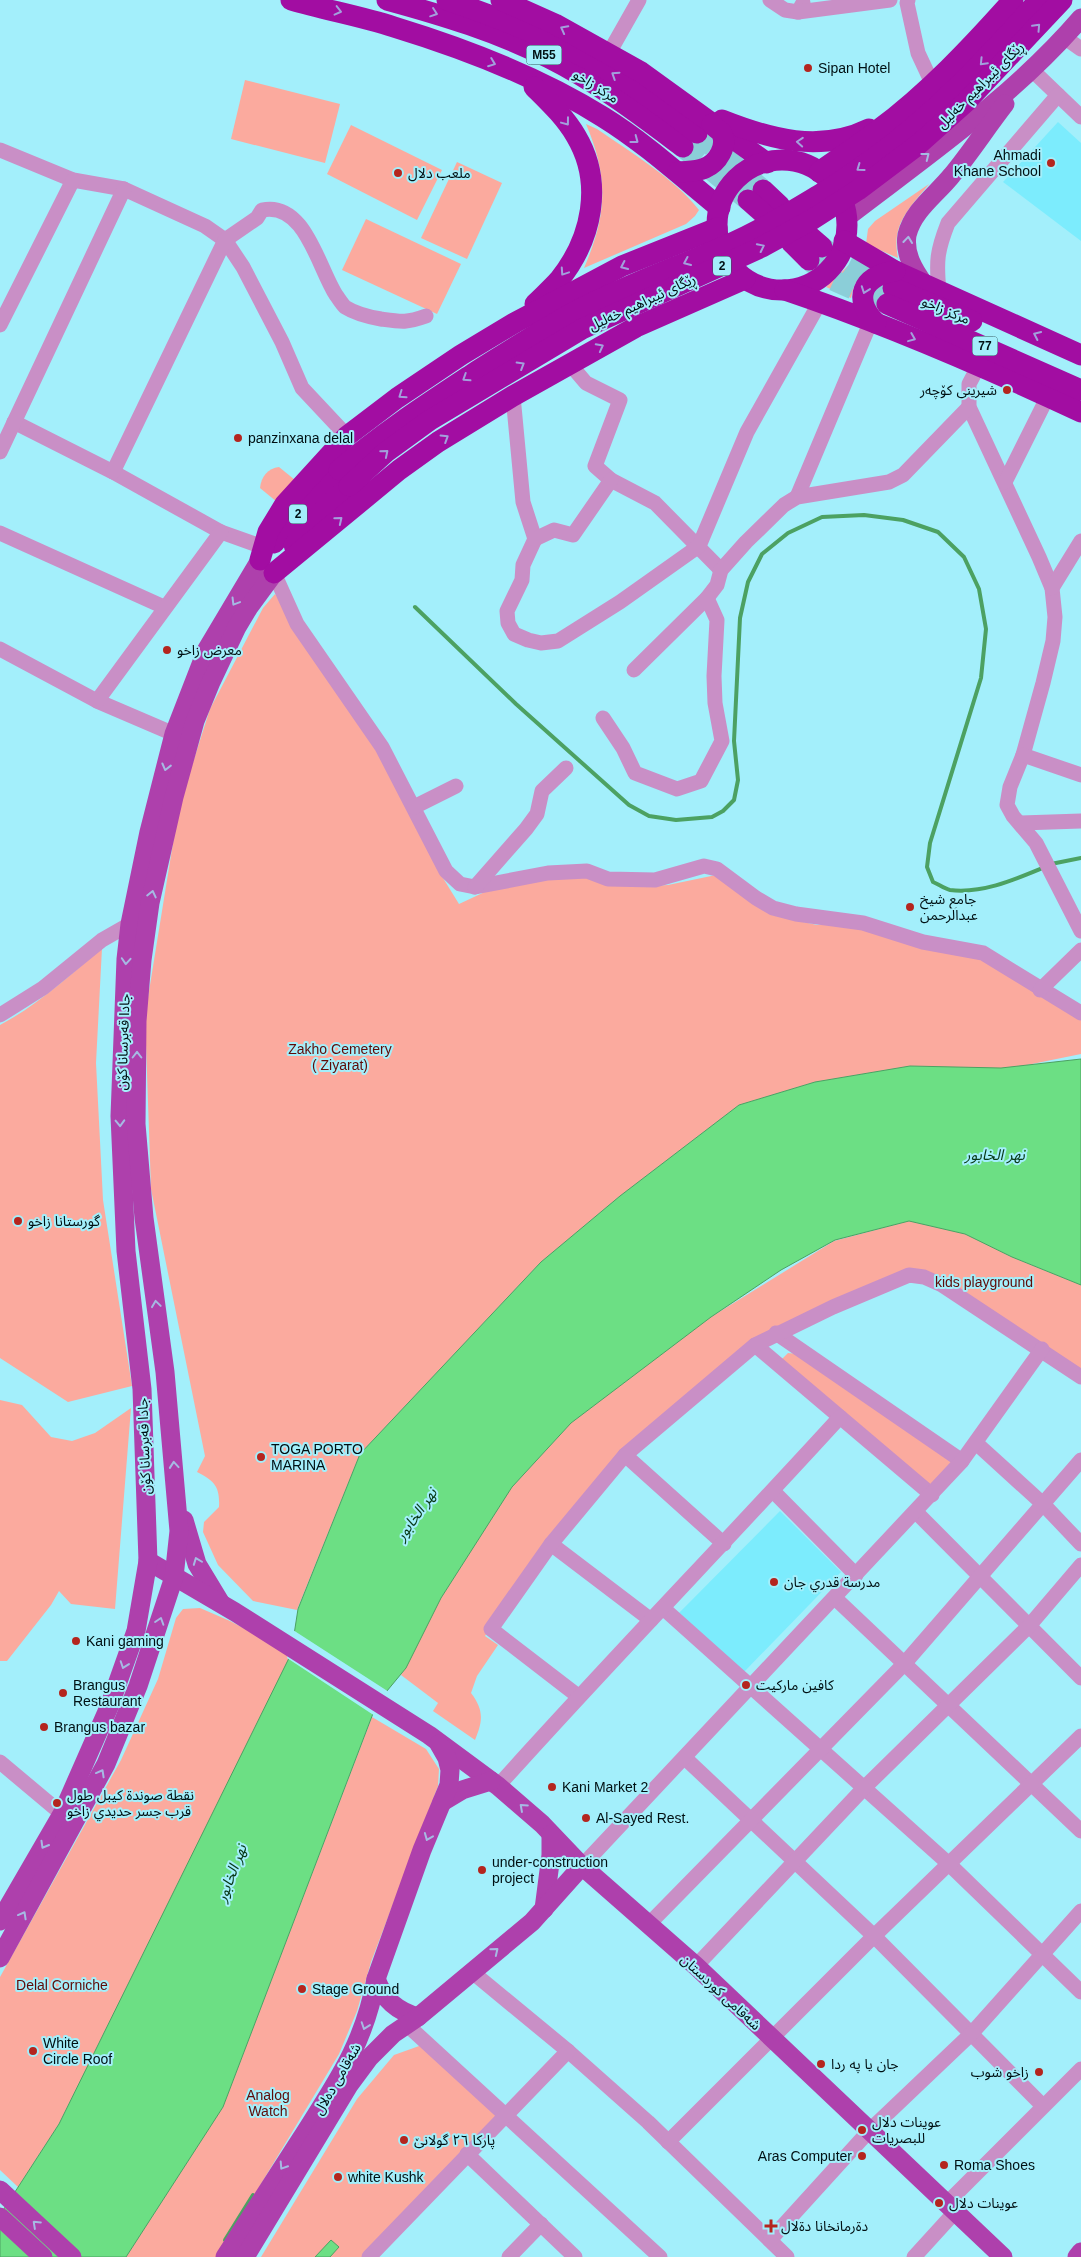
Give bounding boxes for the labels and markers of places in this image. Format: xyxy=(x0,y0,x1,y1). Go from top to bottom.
place label: Sipan Hotel xyxy=(818,60,890,76)
marker: Sipan Hotel xyxy=(802,62,814,74)
place label: Ahmadi Khane School xyxy=(954,147,1041,179)
marker: Ahmadi Khane School xyxy=(1045,157,1057,169)
place label: ملعب دلال xyxy=(408,165,471,182)
marker: ملعب دلال xyxy=(392,167,404,179)
place label: شیرینی کۆچەر xyxy=(919,382,997,400)
marker: شیرینی کۆچەر xyxy=(1001,384,1013,396)
place label: panzinxana delal xyxy=(248,430,353,446)
marker: panzinxana delal xyxy=(232,432,244,444)
place label: معرض زاخو xyxy=(177,642,242,659)
marker: معرض زاخو xyxy=(161,644,173,656)
place label: جامع شيخ عبدالرحمن xyxy=(920,891,978,924)
marker: جامع شيخ عبدالرحمن xyxy=(904,901,916,913)
place label: گورستانا زاخو xyxy=(28,1213,100,1230)
marker: گورستانا زاخو xyxy=(12,1215,24,1227)
place label: TOGA PORTO MARINA xyxy=(271,1441,363,1473)
marker: TOGA PORTO MARINA xyxy=(255,1451,267,1463)
place label: مدرسة قدري جان xyxy=(784,1574,880,1593)
marker: مدرسة قدري جان xyxy=(768,1576,780,1588)
place label: Kani gaming xyxy=(86,1633,164,1649)
marker: Kani gaming xyxy=(70,1635,82,1647)
place label: Brangus Restaurant xyxy=(73,1677,142,1709)
place label: كافين ماركيت xyxy=(756,1677,834,1694)
marker: كافين ماركيت xyxy=(740,1679,752,1691)
marker: Brangus Restaurant xyxy=(57,1687,69,1699)
place label: Brangus bazar xyxy=(54,1719,145,1735)
marker: Brangus bazar xyxy=(38,1721,50,1733)
place label: Kani Market 2 xyxy=(562,1779,649,1795)
marker: Kani Market 2 xyxy=(546,1781,558,1793)
place label: نقطة صوندة كيبل طول قرب جسر حديدي زاخو xyxy=(67,1787,194,1822)
marker: نقطة صوندة كيبل طول قرب جسر حديدي زاخو xyxy=(51,1797,63,1809)
place label: Al-Sayed Rest. xyxy=(596,1810,689,1826)
marker: Al-Sayed Rest. xyxy=(580,1812,592,1824)
place label: under-construction project xyxy=(492,1854,608,1886)
marker: under-construction project xyxy=(476,1864,488,1876)
place label: Stage Ground xyxy=(312,1981,399,1997)
marker: Stage Ground xyxy=(296,1983,308,1995)
place label: White Circle Roof xyxy=(43,2035,112,2067)
marker: White Circle Roof xyxy=(27,2045,39,2057)
place label: جان يا په ردا xyxy=(831,2056,899,2074)
marker: جان يا په ردا xyxy=(815,2058,827,2070)
place label: زاخو شوب xyxy=(971,2064,1029,2081)
marker: زاخو شوب xyxy=(1033,2066,1045,2078)
place label: عوينات دلال للبصريات xyxy=(872,2114,941,2147)
marker: عوينات دلال للبصريات xyxy=(856,2124,868,2136)
place label: پارکا ٢٦ گولانێ xyxy=(414,2132,495,2150)
marker: پارکا ٢٦ گولانێ xyxy=(398,2134,410,2146)
place label: Aras Computer xyxy=(758,2148,852,2164)
marker: Aras Computer xyxy=(856,2150,868,2162)
place label: Roma Shoes xyxy=(954,2157,1035,2173)
marker: Roma Shoes xyxy=(938,2159,950,2171)
place label: white Kushk xyxy=(347,2169,424,2185)
marker: white Kushk xyxy=(332,2171,344,2183)
place label: عوينات دلال xyxy=(949,2195,1018,2212)
marker: عوينات دلال xyxy=(933,2197,945,2209)
place label: دةرمانخانا دةلال xyxy=(781,2218,868,2235)
marker: دةرمانخانا دةلال xyxy=(765,2220,777,2232)

